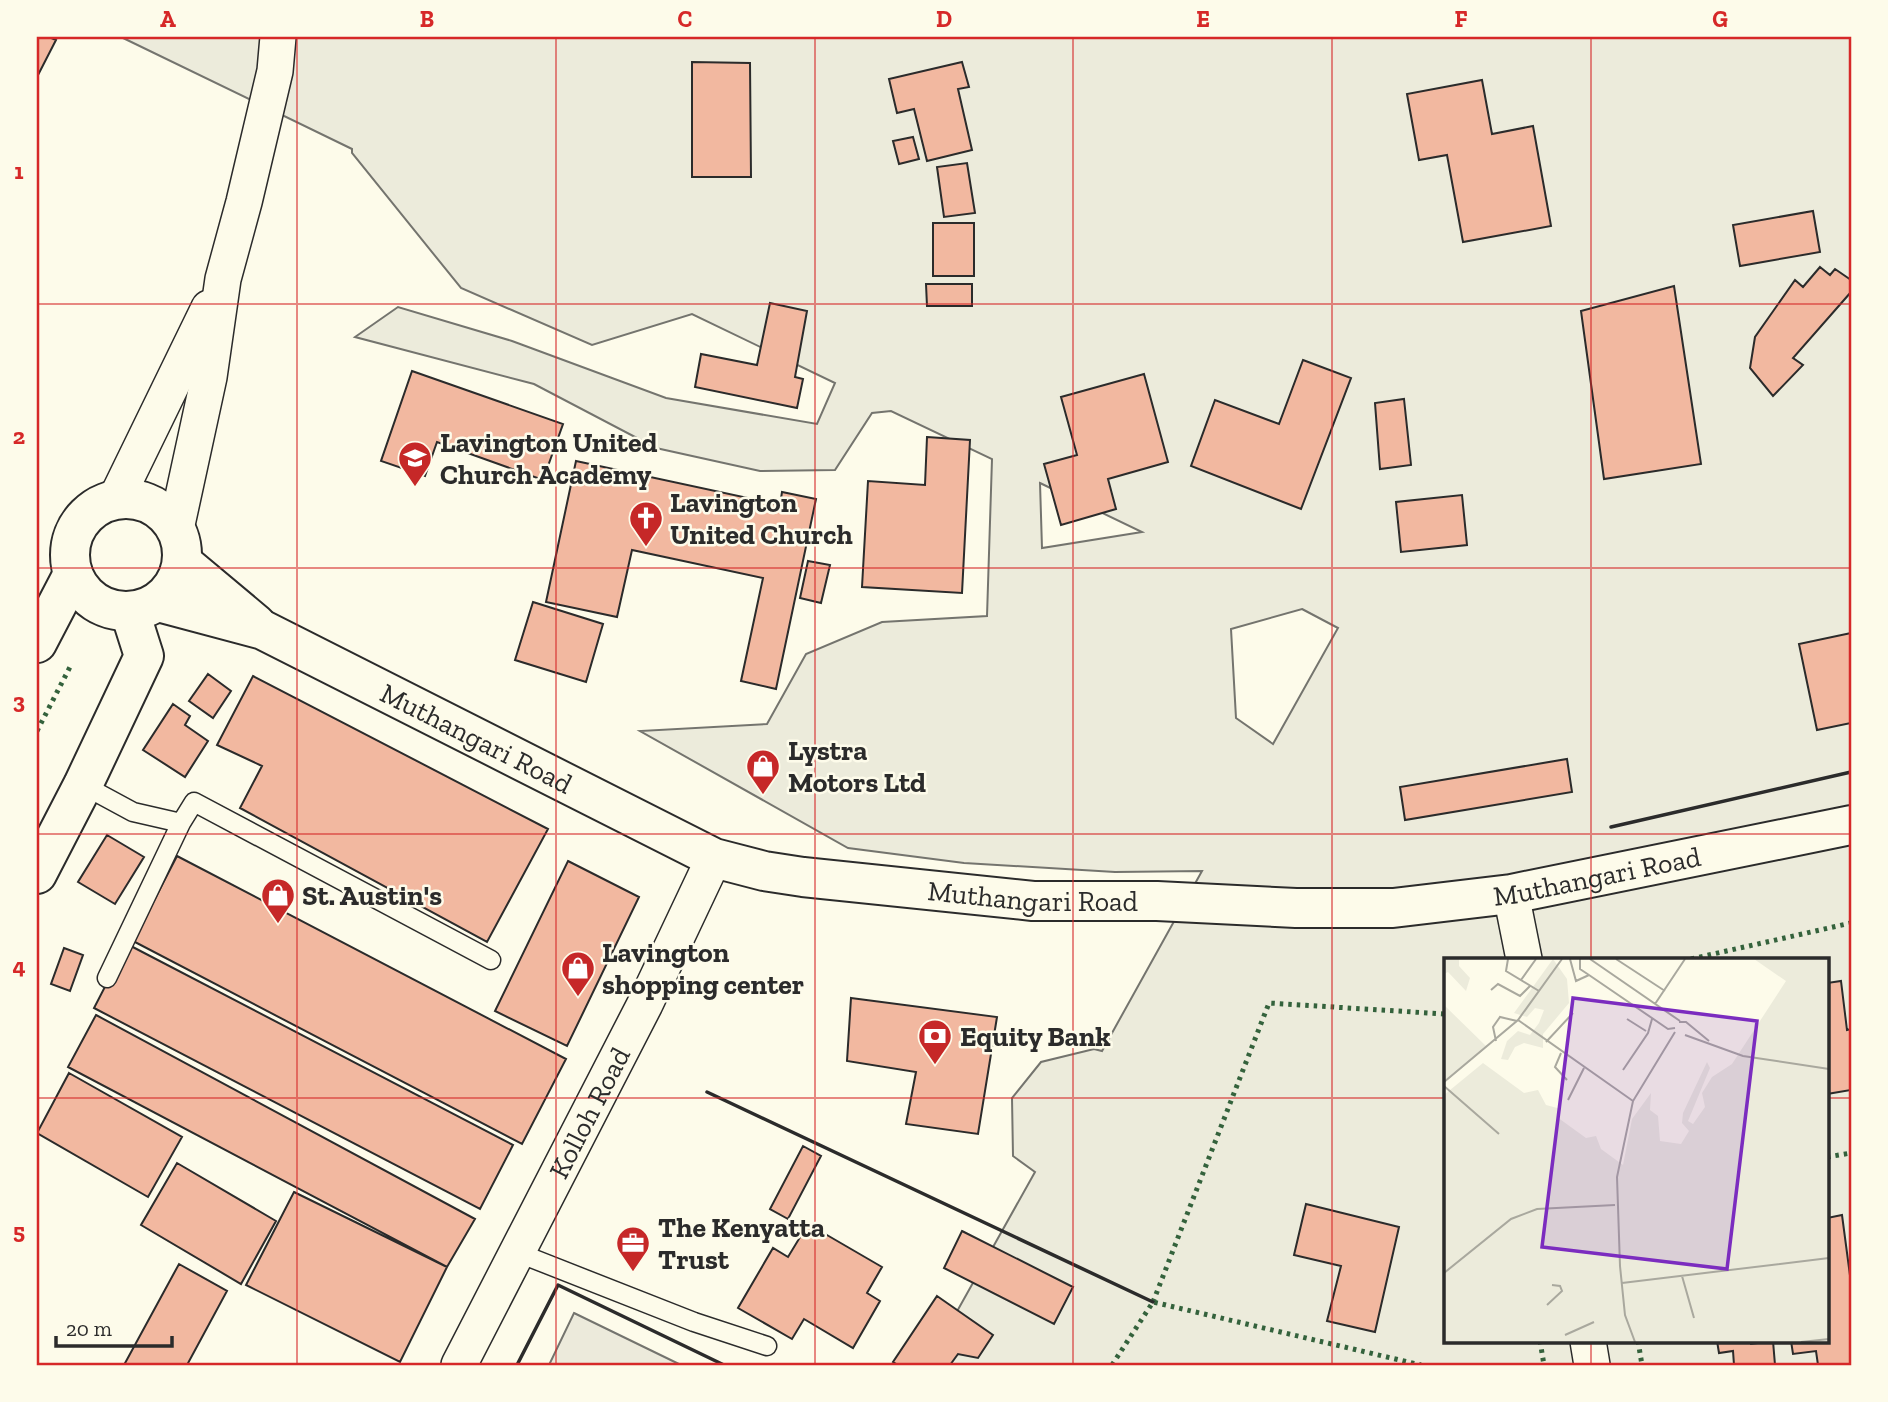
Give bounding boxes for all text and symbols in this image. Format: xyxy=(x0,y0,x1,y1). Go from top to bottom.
text: A xyxy=(160,5,176,33)
text: B xyxy=(420,5,434,33)
text: C xyxy=(678,5,692,33)
text: D xyxy=(936,5,952,33)
text: E xyxy=(1196,5,1210,33)
text: F xyxy=(1454,5,1468,33)
text: G xyxy=(1712,5,1728,33)
text: 1 xyxy=(14,157,24,185)
text: 2 xyxy=(13,422,25,450)
place label: Lavington United Church Academy xyxy=(440,426,658,491)
school or university icon: Lavington United Church Academy xyxy=(396,439,434,488)
place label: Lavington United Church xyxy=(670,486,853,551)
church icon: Lavington United Church xyxy=(627,499,665,548)
street label: Muthangari Road xyxy=(375,676,578,801)
text: 3 xyxy=(13,687,25,715)
place label: Lystra Motors Ltd xyxy=(788,734,926,799)
shop icon: Lystra Motors Ltd xyxy=(744,747,782,796)
street label: Muthangari Road xyxy=(1492,840,1703,913)
street label: Muthangari Road xyxy=(926,874,1138,918)
shop icon: St. Austin's xyxy=(259,876,297,925)
place label: St. Austin's xyxy=(302,879,442,912)
place label: Lavington shopping center xyxy=(602,936,804,1001)
shop icon: Lavington shopping center xyxy=(559,949,597,998)
text: 4 xyxy=(12,952,26,980)
inset map xyxy=(1444,958,1828,1342)
bank icon: Equity Bank xyxy=(916,1017,954,1066)
place label: Equity Bank xyxy=(960,1020,1111,1053)
street label: Kolloh Road xyxy=(542,1042,637,1184)
place label: The Kenyatta Trust xyxy=(658,1211,825,1276)
text: 5 xyxy=(13,1217,25,1245)
office icon: The Kenyatta Trust xyxy=(614,1224,652,1273)
scale bar xyxy=(56,1304,172,1348)
text: 20 m xyxy=(66,1316,112,1341)

